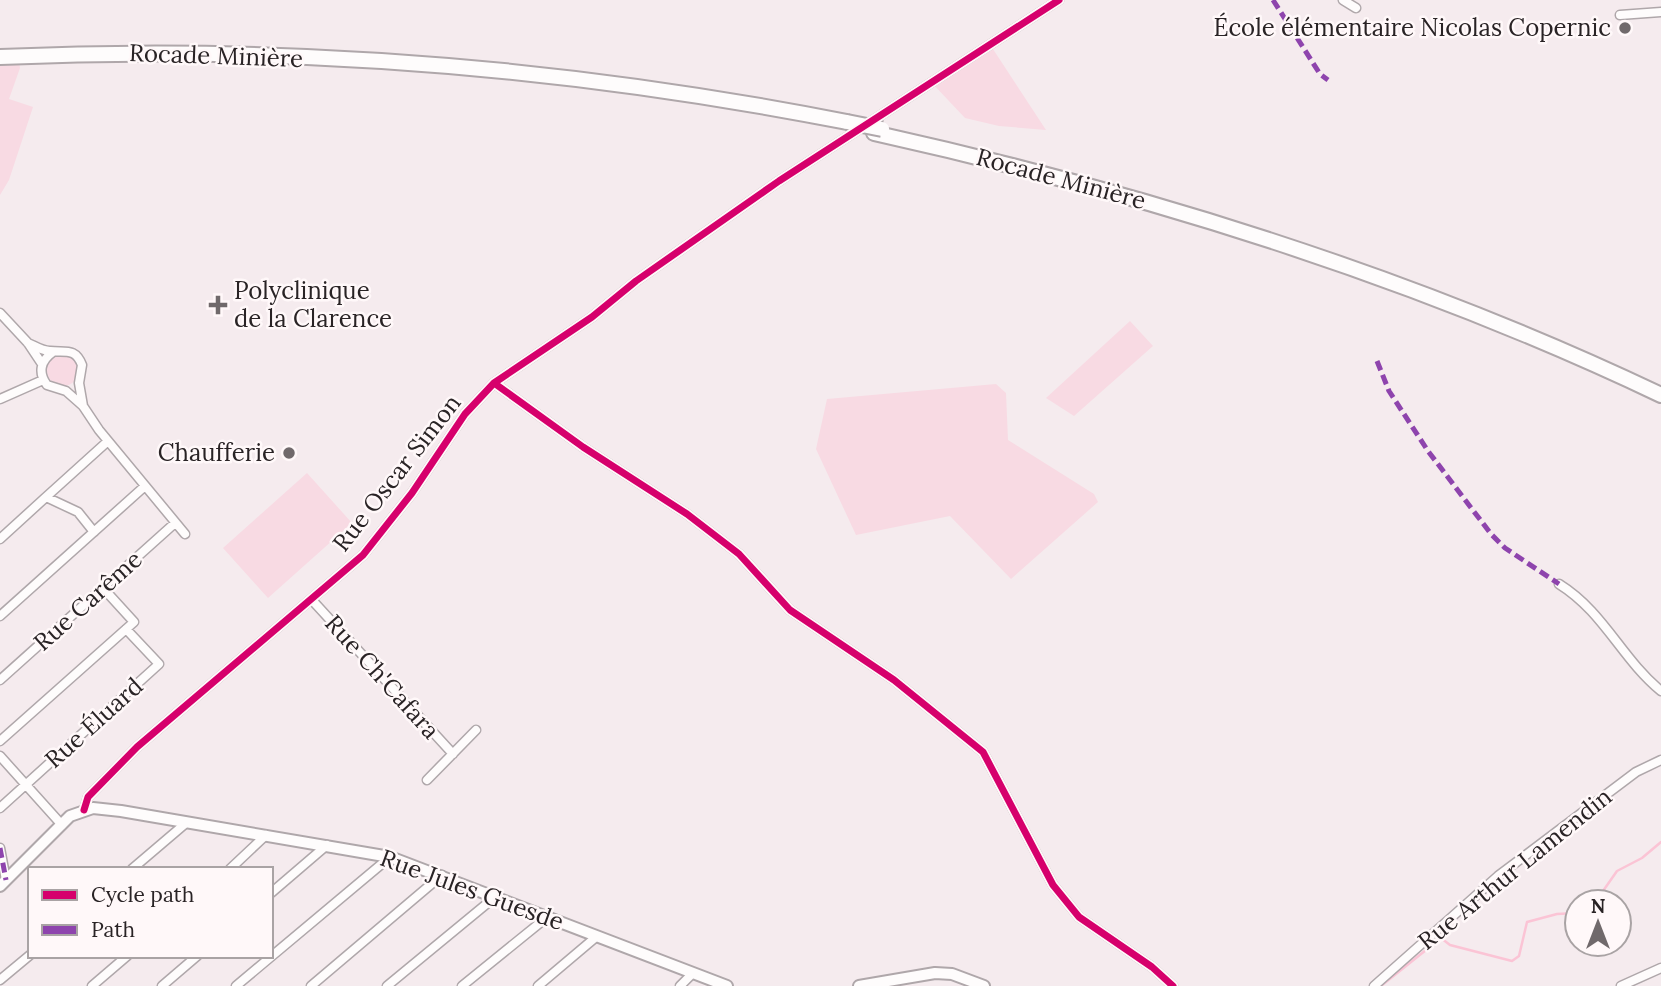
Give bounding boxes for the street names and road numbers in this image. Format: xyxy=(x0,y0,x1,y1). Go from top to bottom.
street label: Rocade Minière xyxy=(128,37,304,74)
street label: Rocade Minière xyxy=(973,141,1149,216)
street label: Rue Oscar Simon xyxy=(326,388,468,557)
street label: Rue Carême xyxy=(27,544,148,658)
street label: Rue Ch'Cafara xyxy=(318,608,446,745)
street label: Rue Éluard xyxy=(38,670,149,775)
street label: Rue Arthur Lamendin xyxy=(1411,781,1618,956)
street label: Rue Jules Guesde xyxy=(376,842,568,937)

